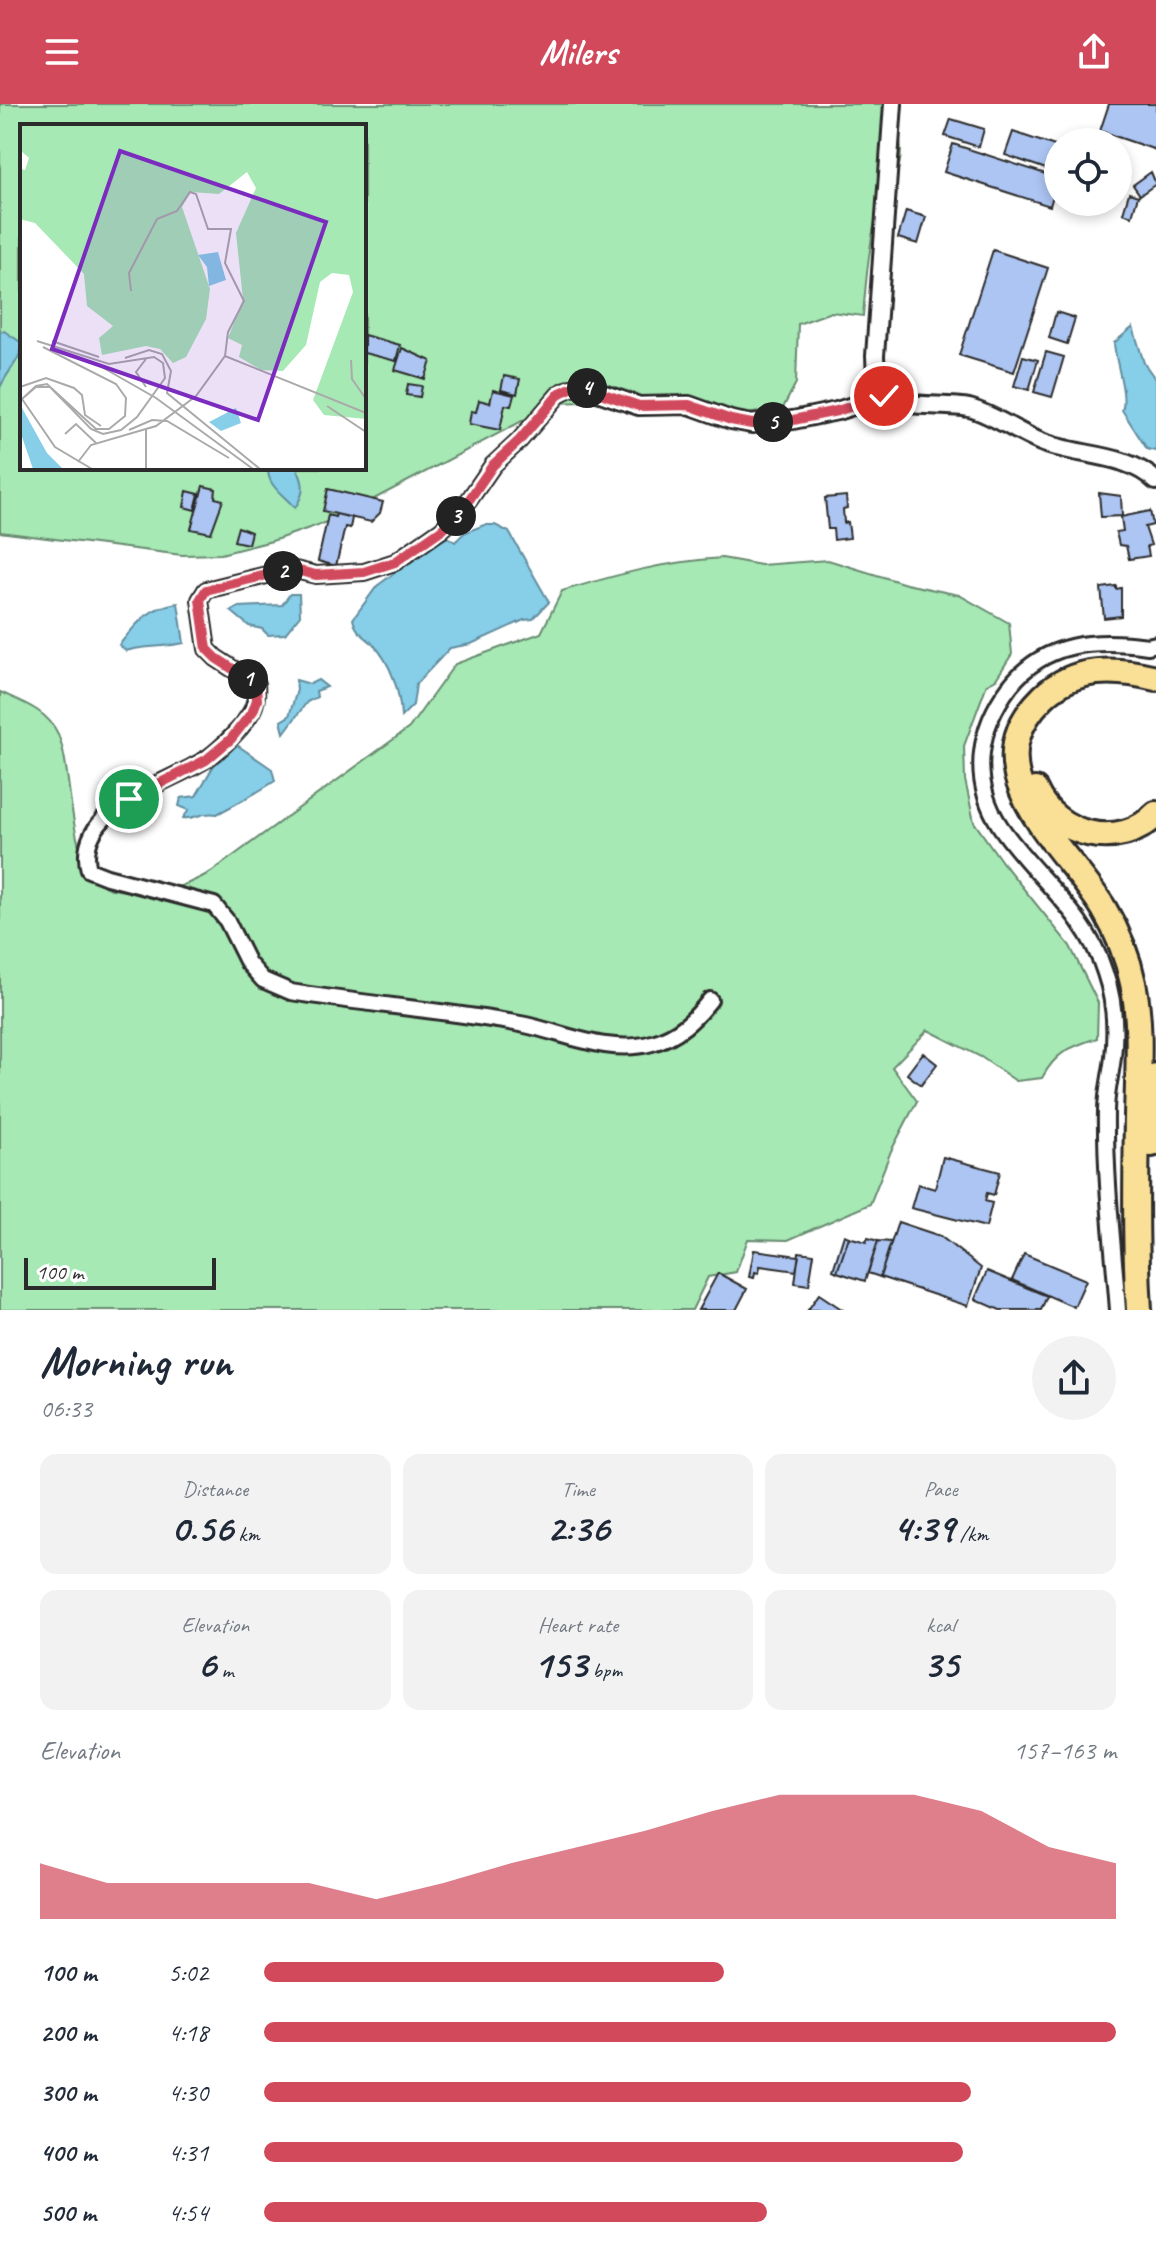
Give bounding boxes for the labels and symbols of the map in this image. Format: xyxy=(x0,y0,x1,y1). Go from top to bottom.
inset map xyxy=(20,124,366,470)
pin xyxy=(850,362,918,430)
pin: 4 xyxy=(567,368,607,408)
pin: 5 xyxy=(753,402,793,442)
pin: 3 xyxy=(436,496,476,536)
pin: 2 xyxy=(263,551,303,591)
pin: 1 xyxy=(228,659,268,699)
pin xyxy=(95,765,163,833)
scale bar xyxy=(24,1254,216,1290)

